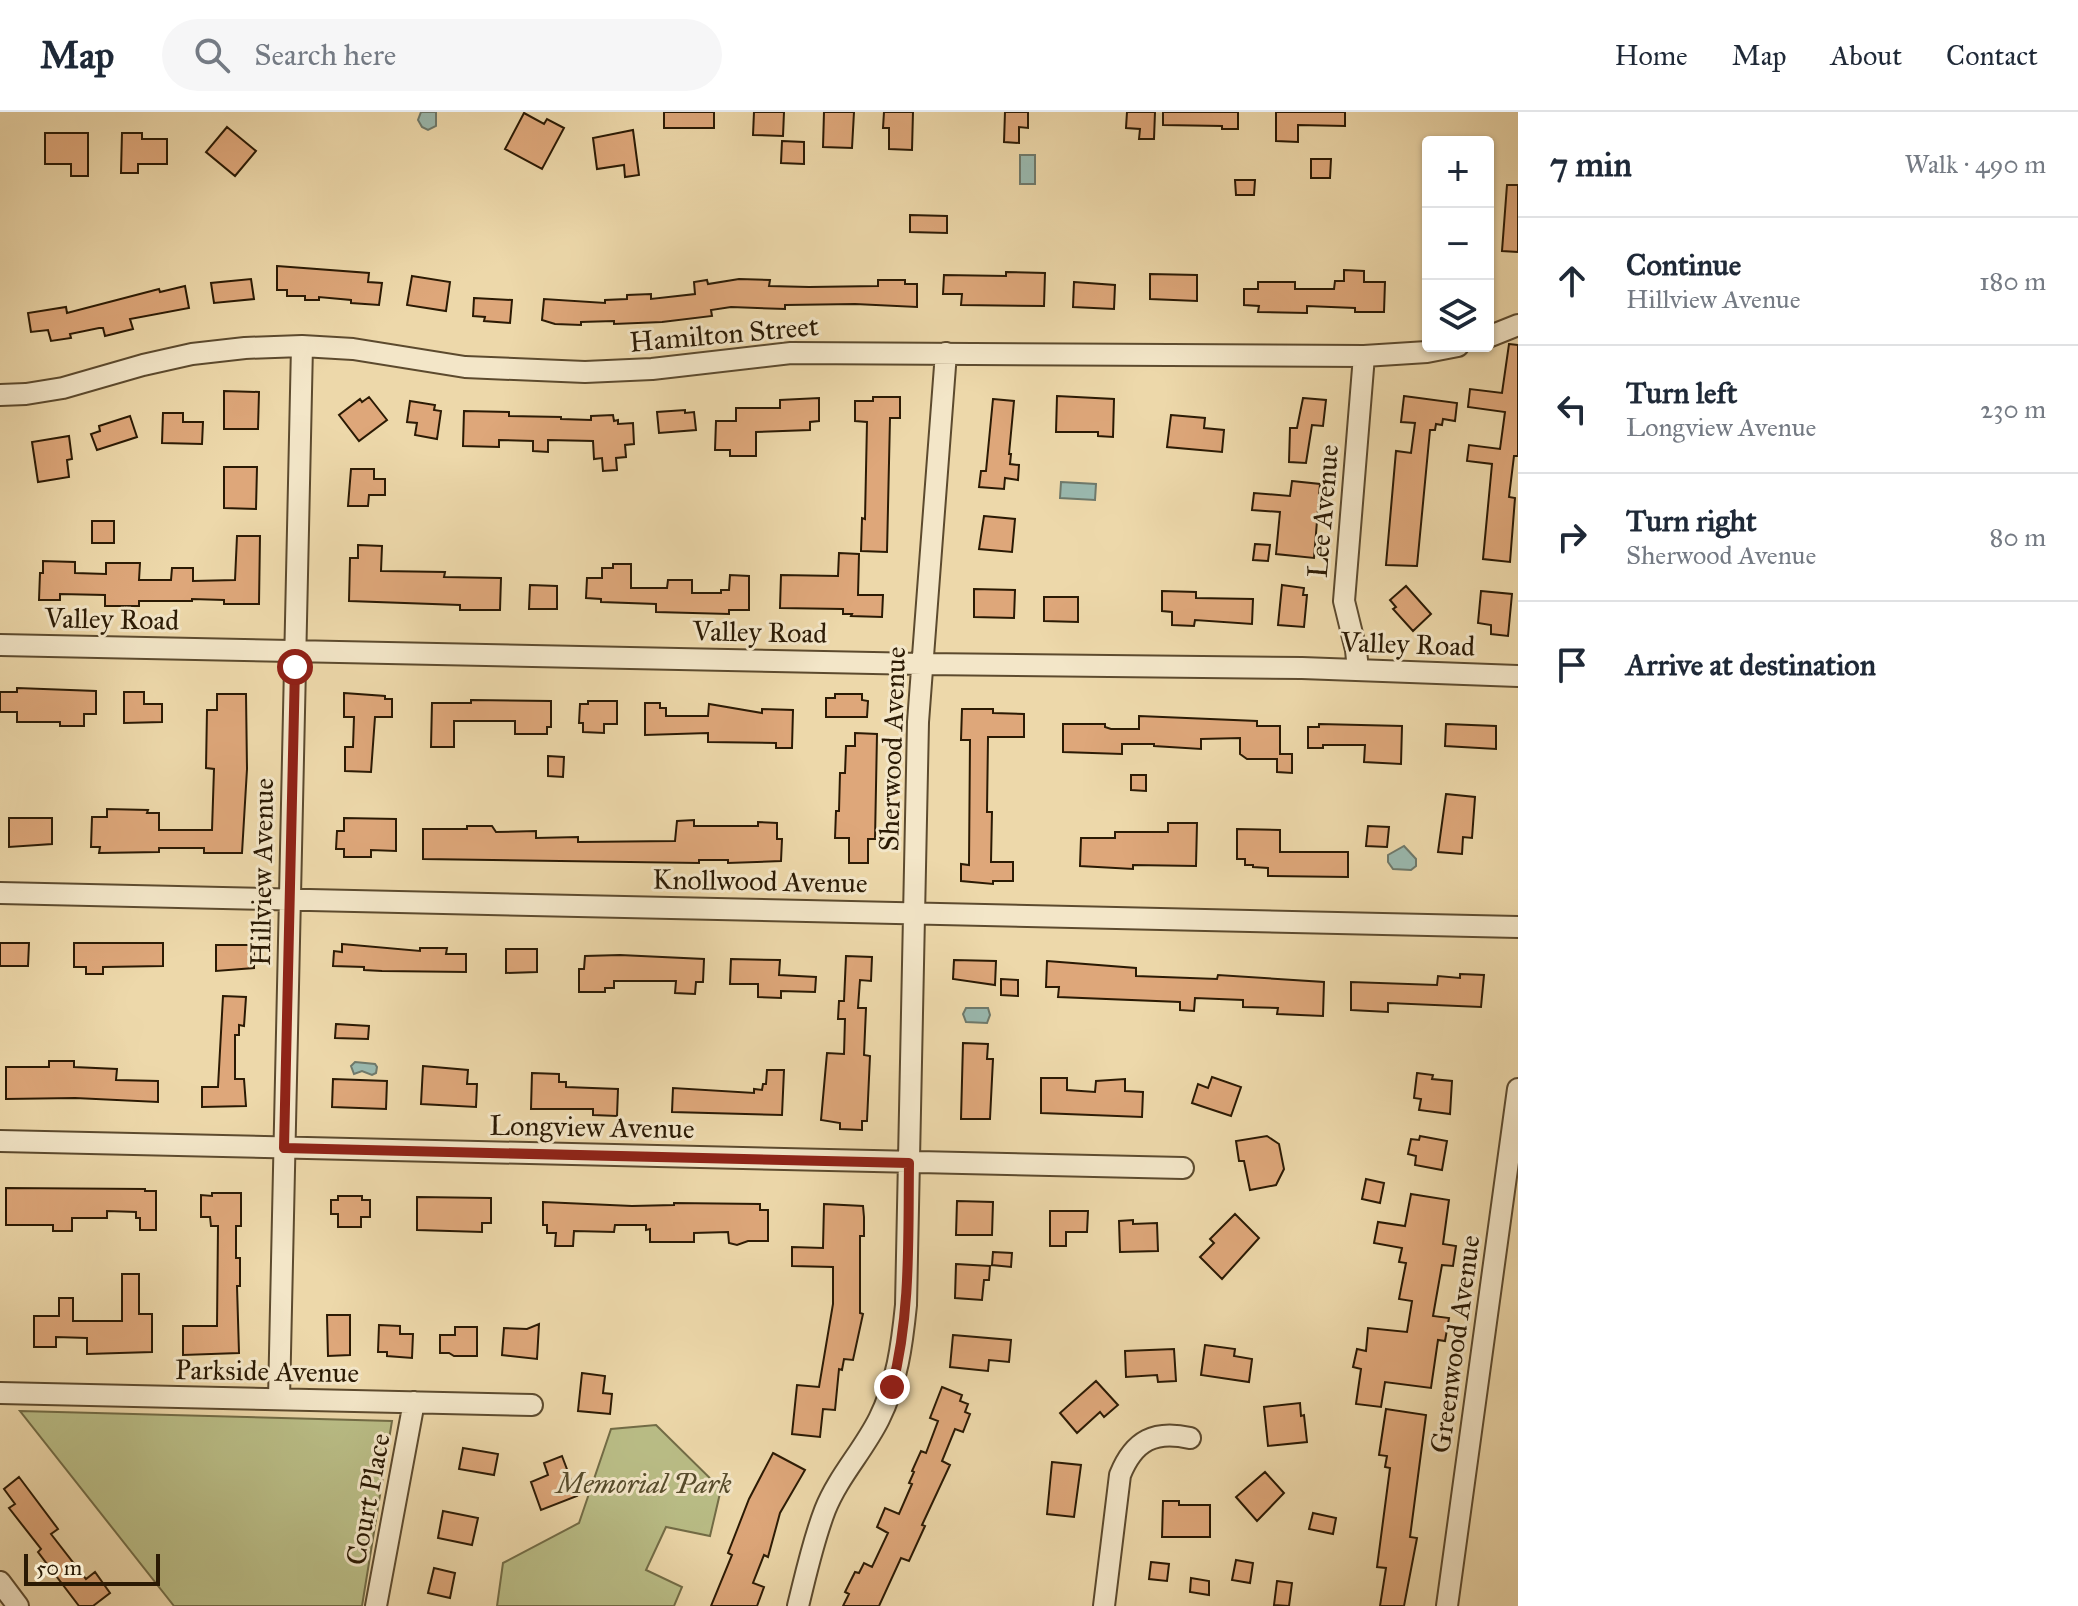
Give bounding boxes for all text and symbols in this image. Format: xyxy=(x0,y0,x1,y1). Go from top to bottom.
search box xyxy=(162,19,722,91)
text: Map xyxy=(40,32,114,78)
icon: search xyxy=(190,33,234,77)
text: Search here xyxy=(254,37,396,73)
text: Home xyxy=(1615,38,1688,73)
text: Map xyxy=(1732,38,1786,73)
text: About xyxy=(1830,38,1902,73)
text: Contact xyxy=(1946,38,2038,73)
map controls xyxy=(1422,136,1494,352)
button: + xyxy=(1422,136,1494,208)
text: 7 min xyxy=(1550,144,1632,185)
text: Walk · 490 m xyxy=(1905,148,2046,180)
button: − xyxy=(1422,208,1494,280)
text: Continue xyxy=(1626,247,1741,283)
icon: ahead xyxy=(1550,259,1594,303)
text: 180 m xyxy=(1979,265,2046,297)
button: layers xyxy=(1422,280,1494,352)
text: Hillview Avenue xyxy=(1626,283,1801,315)
street label: Hamilton Street xyxy=(628,308,820,360)
text: Turn left xyxy=(1626,375,1737,411)
icon: left xyxy=(1550,387,1594,431)
text: 230 m xyxy=(1980,393,2046,425)
text: Longview Avenue xyxy=(1626,411,1816,443)
street label: Lee Avenue xyxy=(1300,443,1346,579)
text: Turn right xyxy=(1626,503,1757,539)
icon: right xyxy=(1550,515,1594,559)
text: 80 m xyxy=(1990,521,2046,553)
text: Sherwood Avenue xyxy=(1626,539,1816,571)
street label: Valley Road xyxy=(43,600,180,638)
street label: Valley Road xyxy=(691,613,828,651)
street label: Valley Road xyxy=(1339,624,1476,664)
icon: arrive xyxy=(1550,643,1594,687)
street label: Sherwood Avenue xyxy=(871,646,913,852)
text: Arrive at destination xyxy=(1626,647,1876,683)
route start xyxy=(277,649,313,685)
street label: Hillview Avenue xyxy=(243,778,281,966)
street label: Knollwood Avenue xyxy=(652,862,868,900)
street label: Longview Avenue xyxy=(489,1108,695,1146)
street label: Greenwood Avenue xyxy=(1422,1233,1488,1455)
street label: Parkside Avenue xyxy=(175,1352,359,1390)
route end xyxy=(874,1369,910,1405)
street label: Court Place xyxy=(338,1430,398,1568)
park label: Memorial Park xyxy=(553,1466,732,1501)
scale bar xyxy=(24,1550,160,1586)
text: 50 m xyxy=(36,1554,82,1581)

